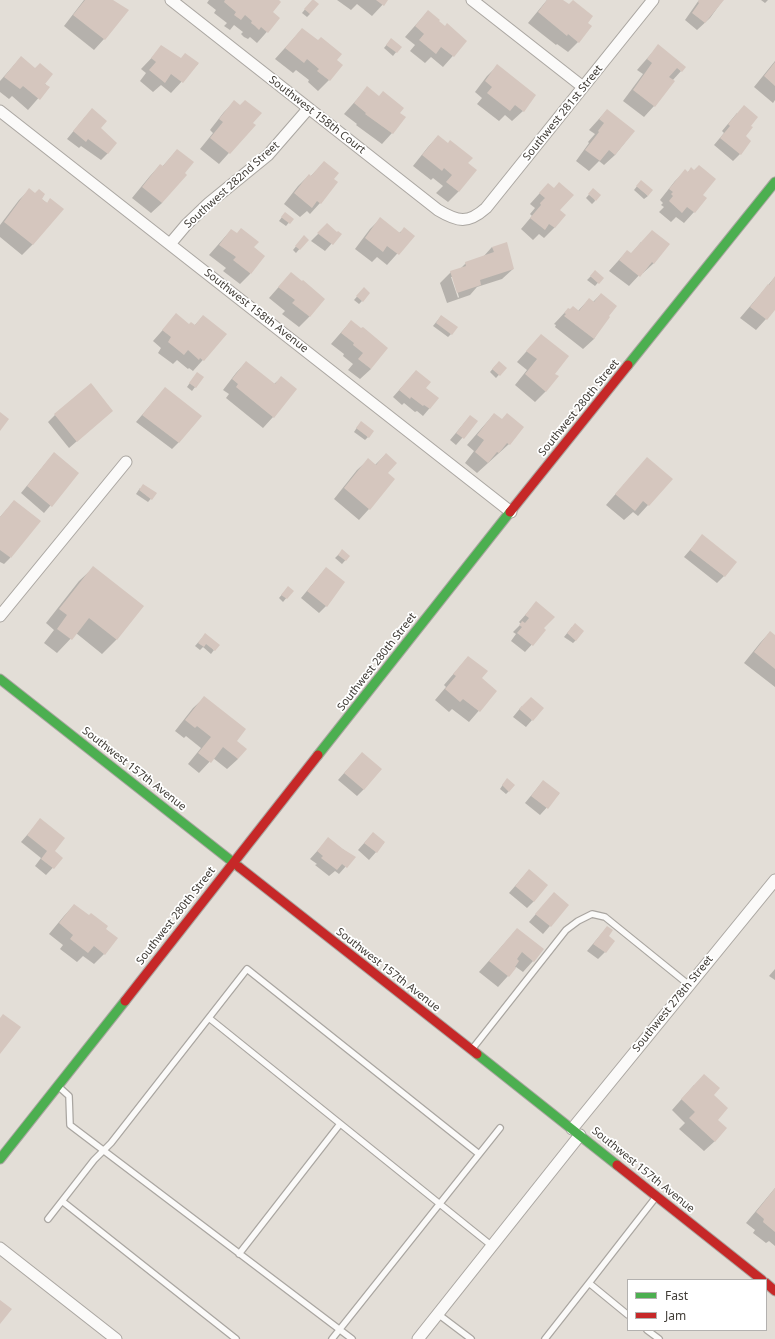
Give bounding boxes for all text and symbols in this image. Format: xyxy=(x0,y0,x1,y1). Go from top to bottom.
street label: Southwest 281st Street xyxy=(520,63,606,163)
street label: Southwest 158th Court xyxy=(266,73,368,157)
street label: Southwest 282nd Street xyxy=(182,139,282,231)
street label: Southwest 158th Avenue xyxy=(201,266,311,356)
street label: Southwest 280th Street xyxy=(536,357,622,459)
street label: Southwest 280th Street xyxy=(335,610,419,714)
street label: Southwest 157th Avenue xyxy=(79,724,189,814)
street label: Southwest 280th Street xyxy=(134,864,218,968)
street label: Southwest 157th Avenue xyxy=(333,925,443,1015)
street label: Southwest 278th Street xyxy=(630,953,716,1055)
street label: Southwest 157th Avenue xyxy=(589,1124,697,1216)
legend xyxy=(627,1279,767,1331)
text: Fast xyxy=(665,1287,688,1304)
text: Jam xyxy=(665,1307,686,1324)

